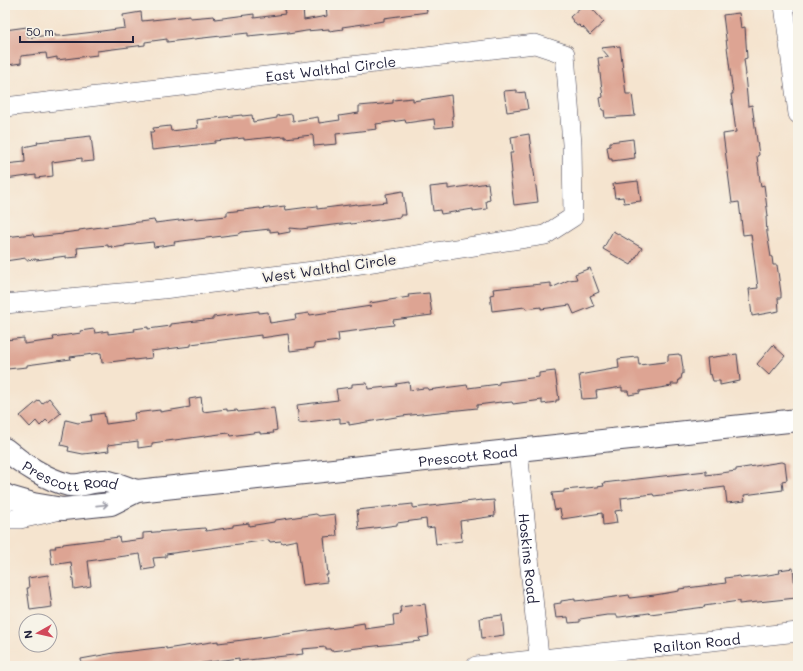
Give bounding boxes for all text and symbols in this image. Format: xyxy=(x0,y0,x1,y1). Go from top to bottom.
scale bar xyxy=(20,18,133,44)
text: 50 m xyxy=(26,23,54,39)
street label: East Walthal Circle xyxy=(264,51,397,85)
street label: West Walthal Circle xyxy=(261,249,397,287)
street label: Prescott Road xyxy=(417,441,518,470)
street label: Prescott Road xyxy=(19,456,121,495)
one-way arrow xyxy=(95,501,108,509)
street label: Hoskins Road xyxy=(515,512,543,605)
north arrow xyxy=(18,613,58,653)
text: N xyxy=(20,629,36,640)
street label: Railton Road xyxy=(652,629,741,657)

